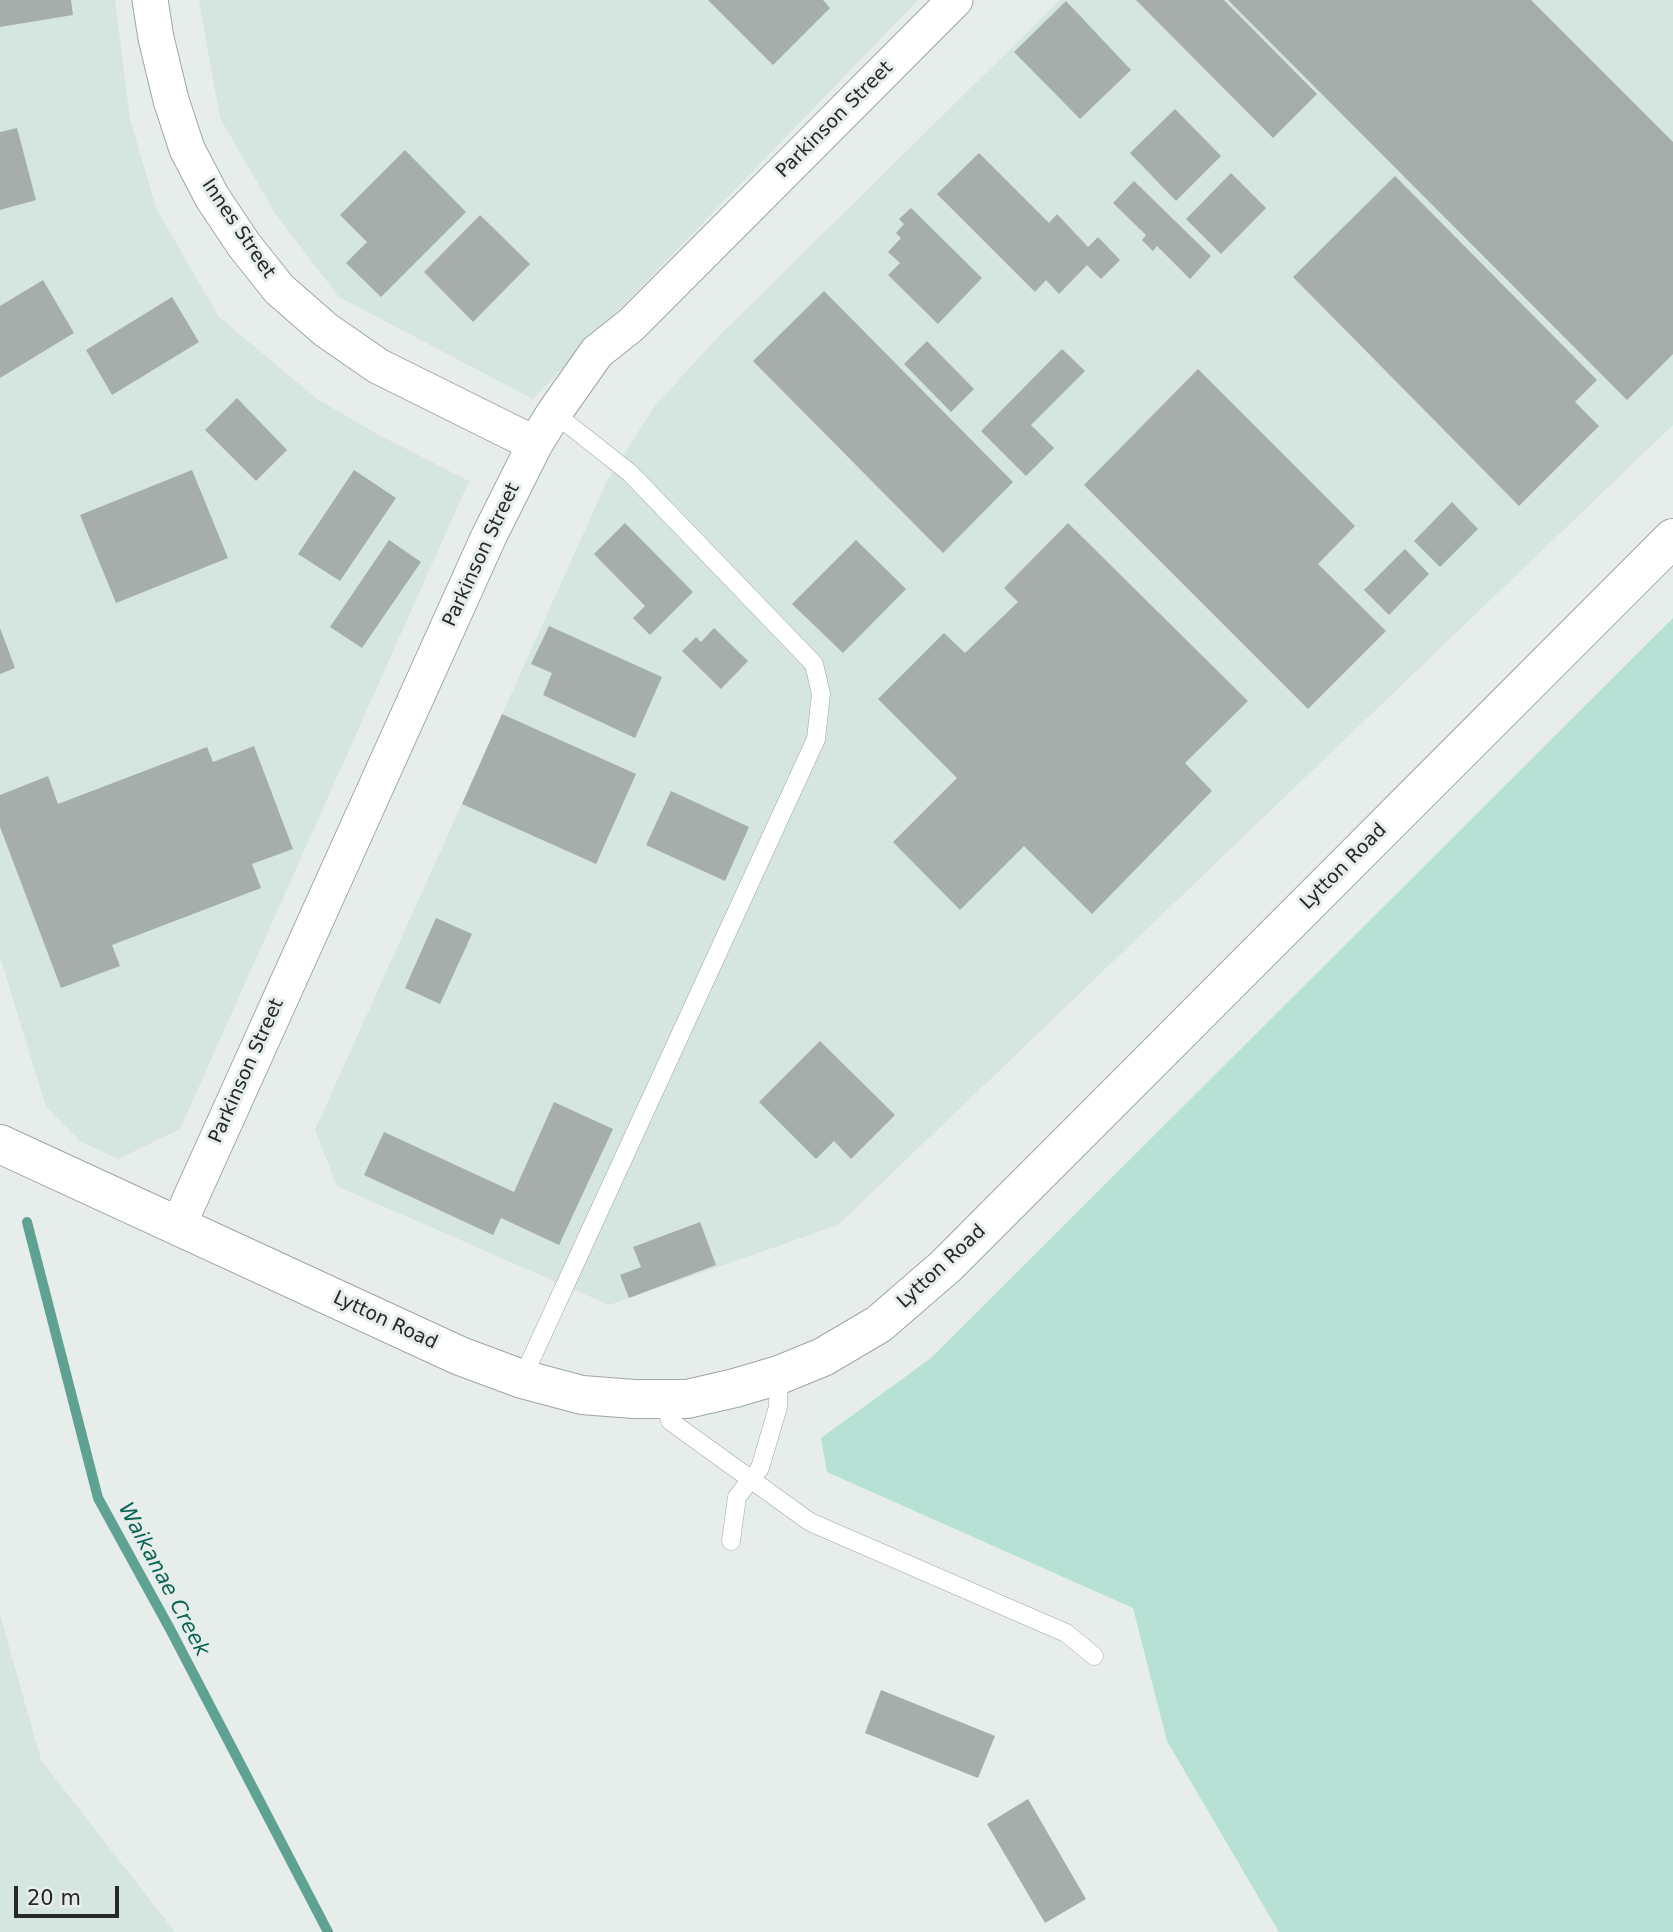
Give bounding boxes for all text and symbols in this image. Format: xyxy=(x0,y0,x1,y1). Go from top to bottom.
street label: Parkinson Street xyxy=(772,57,898,183)
street label: Innes Street xyxy=(196,175,280,283)
street label: Parkinson Street xyxy=(439,480,525,630)
street label: Lytton Road xyxy=(1296,819,1392,915)
street label: Parkinson Street xyxy=(205,995,289,1147)
street label: Lytton Road xyxy=(893,1220,991,1314)
street label: Lytton Road xyxy=(329,1287,441,1355)
water label: Waikanae Creek xyxy=(112,1499,214,1661)
scale bar xyxy=(18,1872,122,1916)
text: 20 m xyxy=(27,1886,81,1910)

